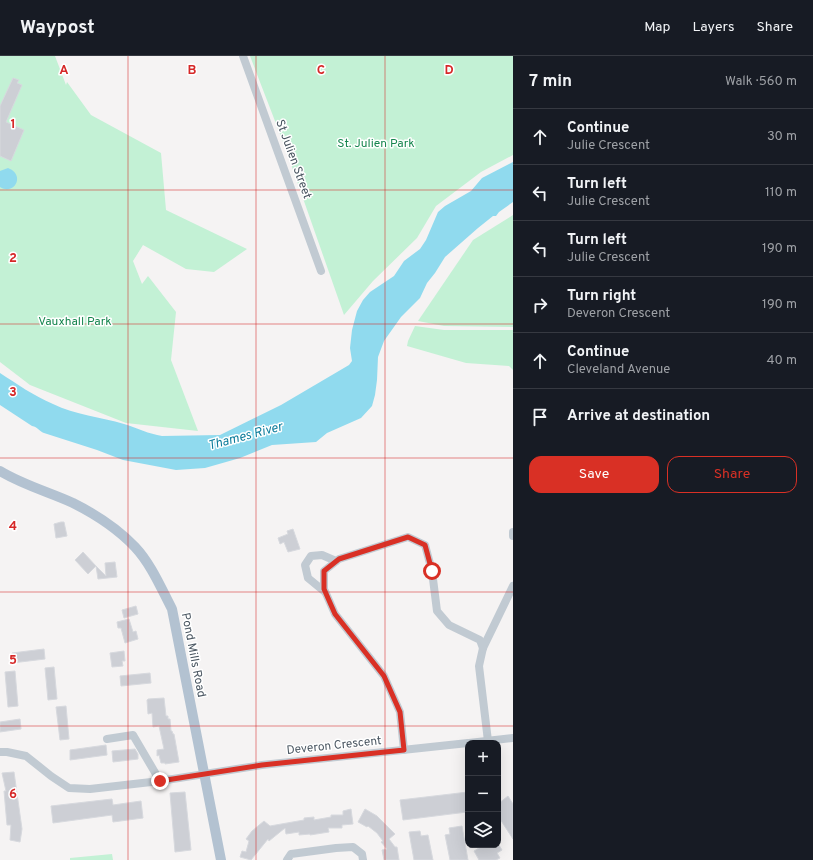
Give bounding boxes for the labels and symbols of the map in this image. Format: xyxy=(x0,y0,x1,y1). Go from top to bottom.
text: A xyxy=(59,63,69,79)
text: B xyxy=(188,63,197,79)
text: C xyxy=(317,63,325,79)
text: D xyxy=(444,63,454,79)
text: 1 xyxy=(10,117,16,133)
street label: St Julien Street xyxy=(271,118,315,201)
park label: St. Julien Park xyxy=(337,136,415,152)
text: 2 xyxy=(9,251,17,267)
park label: Vauxhall Park xyxy=(38,314,112,330)
text: 3 xyxy=(9,385,17,401)
water label: Thames River xyxy=(206,419,286,455)
text: 4 xyxy=(9,519,17,535)
route start xyxy=(423,562,441,580)
street label: Pond Mills Road xyxy=(177,611,209,699)
text: 5 xyxy=(9,653,17,669)
street label: Deveron Crescent xyxy=(286,733,382,759)
route end xyxy=(151,772,169,790)
text: 6 xyxy=(9,787,17,803)

